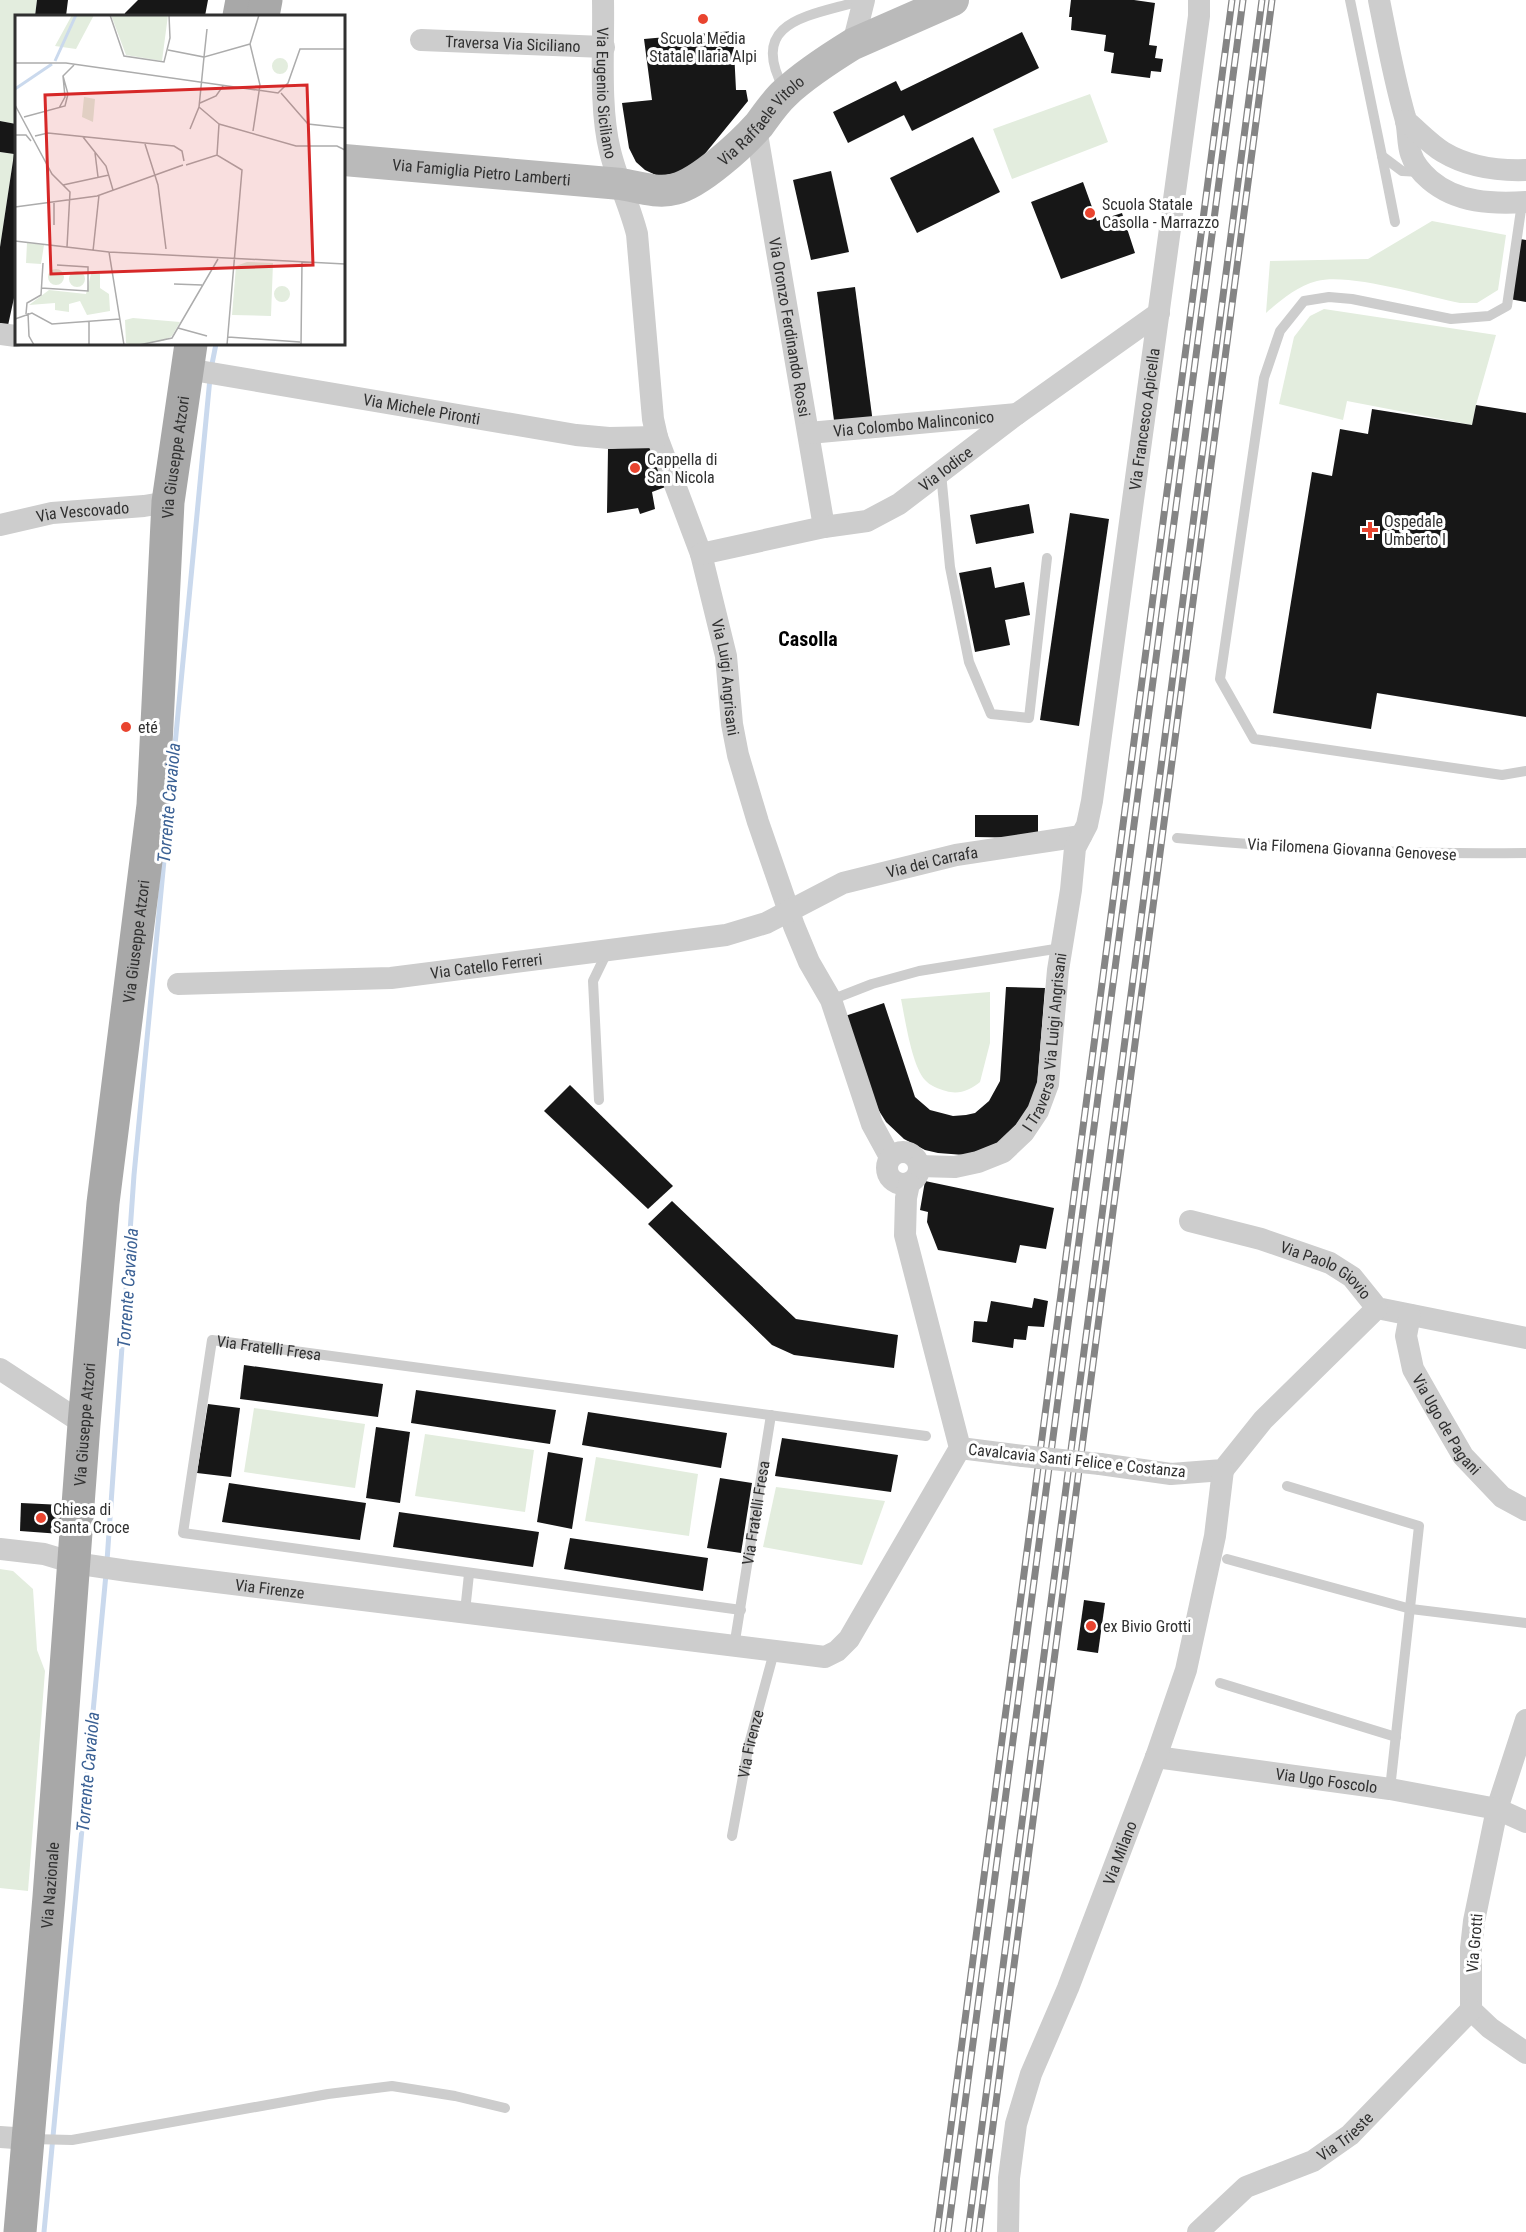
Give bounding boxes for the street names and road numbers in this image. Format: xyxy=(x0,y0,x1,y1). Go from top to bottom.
street label: Via Eugenio Siciliano xyxy=(593,27,621,161)
street label: Traversa Via Siciliano xyxy=(445,32,581,56)
street label: Via Raffaele Vitolo xyxy=(714,72,808,170)
street label: Via Famiglia Pietro Lamberti xyxy=(391,155,571,190)
street label: Via Oronzo Ferdinando Rossi xyxy=(765,236,814,418)
street label: Via Francesco Apicella xyxy=(1125,347,1164,492)
street label: Via Michele Pironti xyxy=(361,390,482,429)
street label: Via Giuseppe Atzori xyxy=(158,395,193,519)
street label: Via Colombo Malinconico xyxy=(832,407,995,441)
street label: Via Iodice xyxy=(915,442,976,495)
street label: Via Vescovado xyxy=(34,498,130,526)
street label: Via Luigi Angrisani xyxy=(707,617,743,737)
street label: Via Filomena Giovanna Genovese xyxy=(1247,835,1457,864)
street label: Via dei Carrafa xyxy=(884,843,979,882)
street label: Via Giuseppe Atzori xyxy=(119,879,154,1004)
street label: Via Catello Ferreri xyxy=(429,950,543,983)
street label: I Traversa Via Luigi Angrisani xyxy=(1018,951,1071,1135)
street label: Via Paolo Giovio xyxy=(1278,1237,1375,1303)
street label: Via Fratelli Fresa xyxy=(215,1332,322,1365)
street label: Via Giuseppe Atzori xyxy=(70,1362,99,1487)
street label: Via Ugo de Pagani xyxy=(1408,1371,1485,1479)
street label: Cavalcavia Santi Felice e Costanza xyxy=(967,1440,1187,1481)
street label: Via Fratelli Fresa xyxy=(738,1459,774,1566)
street label: Via Firenze xyxy=(234,1575,305,1603)
street label: Via Firenze xyxy=(734,1708,768,1780)
street label: Via Ugo Foscolo xyxy=(1274,1764,1378,1797)
street label: Via Milano xyxy=(1099,1818,1141,1888)
street label: Via Nazionale xyxy=(37,1841,63,1929)
street label: Via Grotti xyxy=(1462,1913,1487,1973)
street label: Via Trieste xyxy=(1313,2108,1377,2165)

